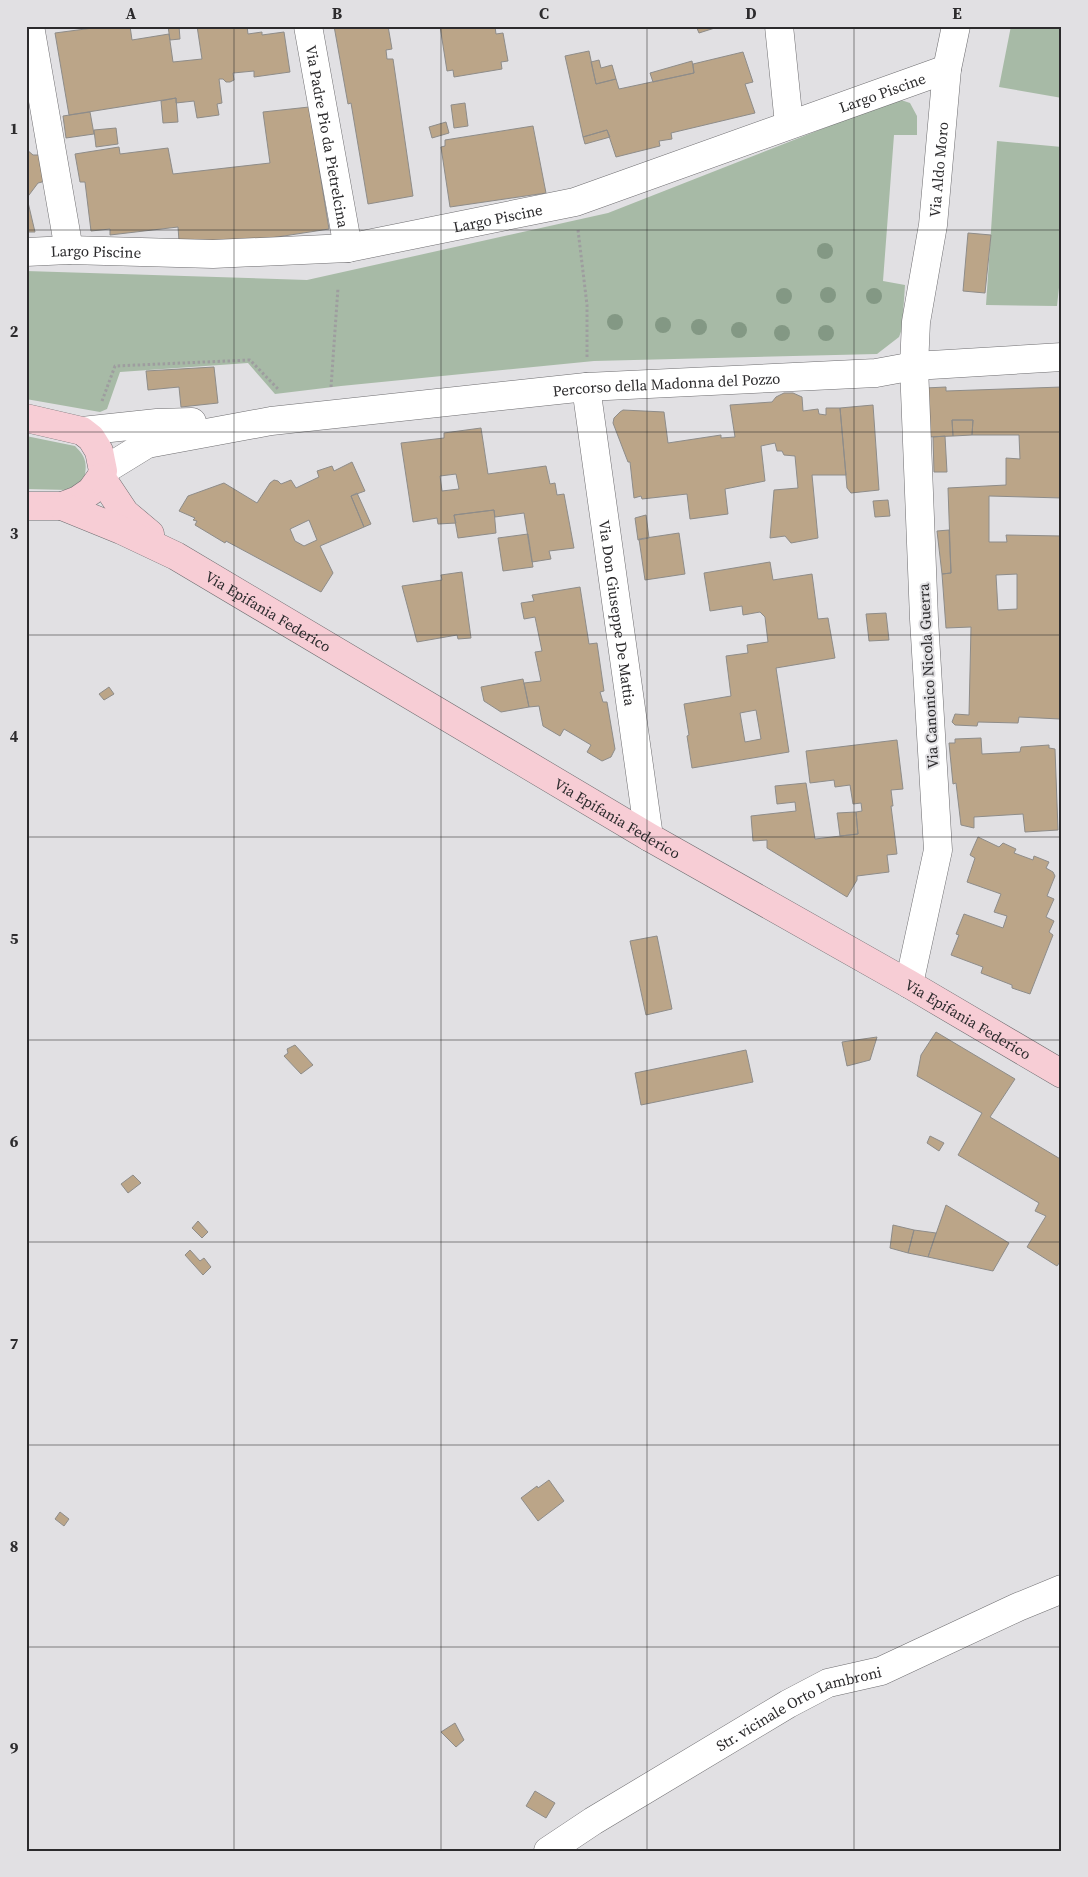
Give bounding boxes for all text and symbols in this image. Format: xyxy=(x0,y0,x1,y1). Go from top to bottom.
text: A xyxy=(126,2,137,24)
text: B xyxy=(332,2,343,24)
text: C xyxy=(539,2,549,24)
text: D xyxy=(745,2,757,24)
text: E xyxy=(952,2,962,24)
street label: Via Padre Pio da Pietrelcina xyxy=(301,43,355,230)
street label: Largo Piscine xyxy=(836,67,929,117)
text: 1 xyxy=(10,117,18,139)
street label: Via Aldo Moro xyxy=(923,121,953,218)
street label: Largo Piscine xyxy=(451,198,545,237)
street label: Largo Piscine xyxy=(50,239,142,263)
text: 2 xyxy=(10,320,19,342)
street label: Percorso della Madonna del Pozzo xyxy=(551,367,781,401)
street label: Via Don Giuseppe De Mattia xyxy=(594,518,641,707)
text: 3 xyxy=(10,522,19,544)
street label: Via Epifania Federico xyxy=(201,565,335,656)
street label: Via Canonico Nicola Guerra xyxy=(913,583,943,769)
text: 4 xyxy=(10,725,19,747)
street label: Via Epifania Federico xyxy=(551,773,685,863)
text: 5 xyxy=(10,927,19,949)
street label: Via Epifania Federico xyxy=(901,973,1035,1064)
text: 6 xyxy=(10,1130,19,1152)
text: 7 xyxy=(10,1332,19,1354)
text: 8 xyxy=(10,1535,18,1557)
street label: Str. vicinale Orto Lambroni xyxy=(712,1661,883,1756)
text: 9 xyxy=(10,1737,19,1759)

